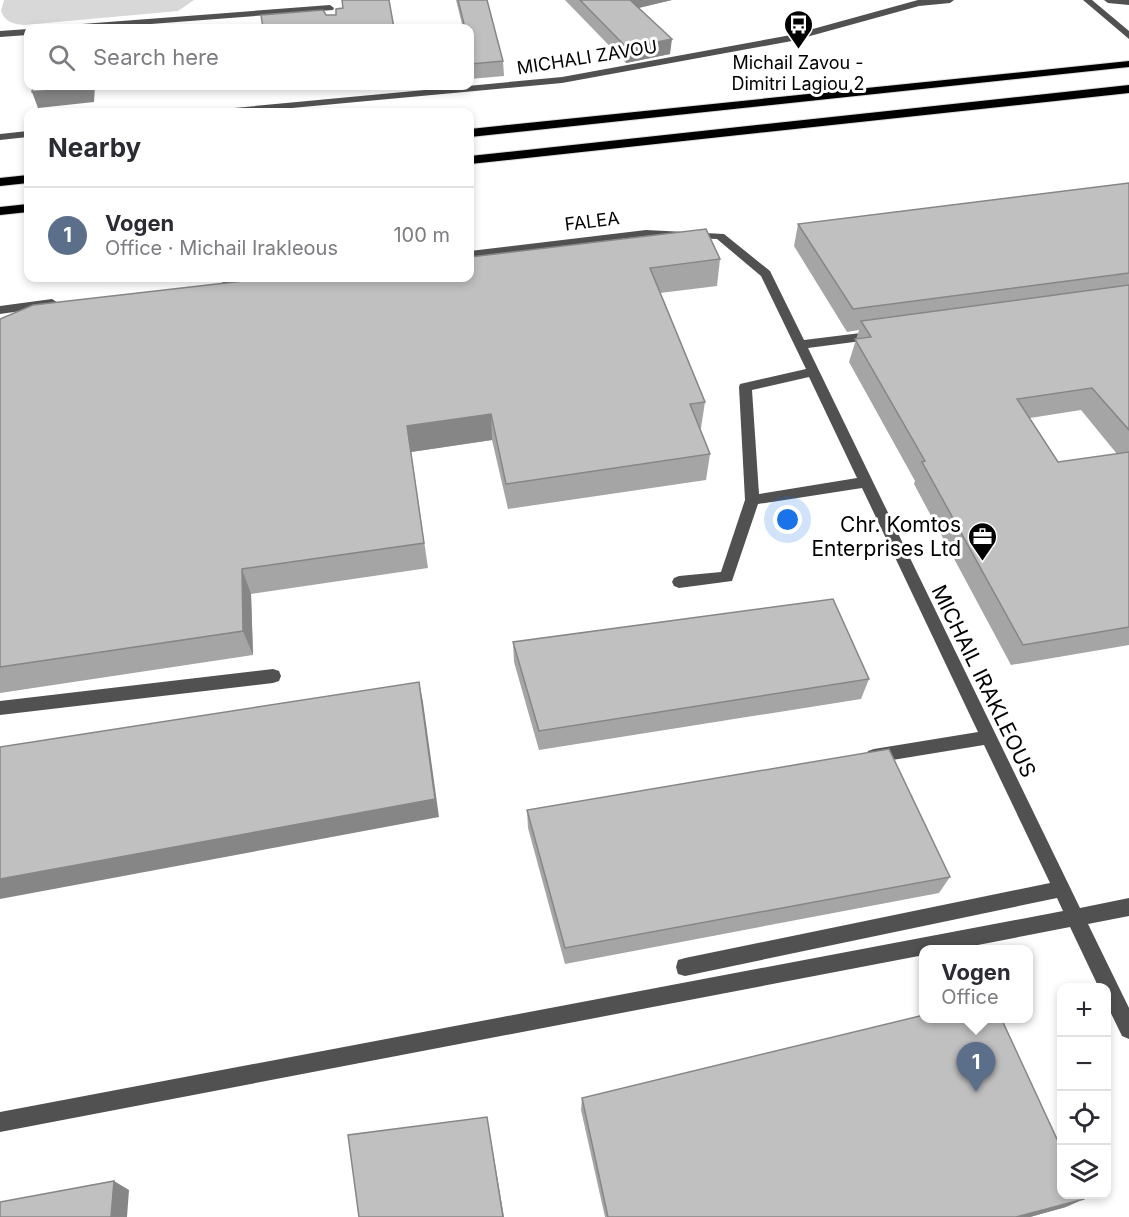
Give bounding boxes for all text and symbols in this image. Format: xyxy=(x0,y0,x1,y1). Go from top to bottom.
bus stop icon: Michail Zavou - Dimitri Lagiou 2 xyxy=(782,9,814,51)
search box xyxy=(24,24,474,90)
street label: MICHALI ZAVOU xyxy=(515,36,659,78)
icon: search xyxy=(45,41,78,74)
text: Search here xyxy=(93,44,219,70)
place label: Michail Zavou - Dimitri Lagiou 2 xyxy=(731,52,865,94)
text: Nearby xyxy=(48,132,141,163)
street label: FALEA xyxy=(564,207,620,235)
text: Vogen xyxy=(105,210,174,236)
text: 1 xyxy=(63,223,72,247)
text: 100 m xyxy=(393,223,450,247)
text: Office · Michail Irakleous xyxy=(105,236,338,260)
your location xyxy=(773,505,802,534)
place label: Chr. Komtos Enterprises Ltd xyxy=(811,512,961,561)
office icon: Chr. Komtos Enterprises Ltd xyxy=(966,520,998,562)
street label: MICHAIL IRAKLEOUS xyxy=(927,581,1041,781)
popup xyxy=(919,945,1033,1023)
text: Vogen xyxy=(941,959,1011,985)
map controls xyxy=(1057,983,1111,1199)
button: + xyxy=(1057,983,1111,1037)
text: Office xyxy=(941,985,999,1009)
button: − xyxy=(1057,1037,1111,1091)
pin: 1 xyxy=(956,1042,996,1092)
button: locate xyxy=(1057,1091,1111,1145)
button: layers xyxy=(1057,1145,1111,1199)

